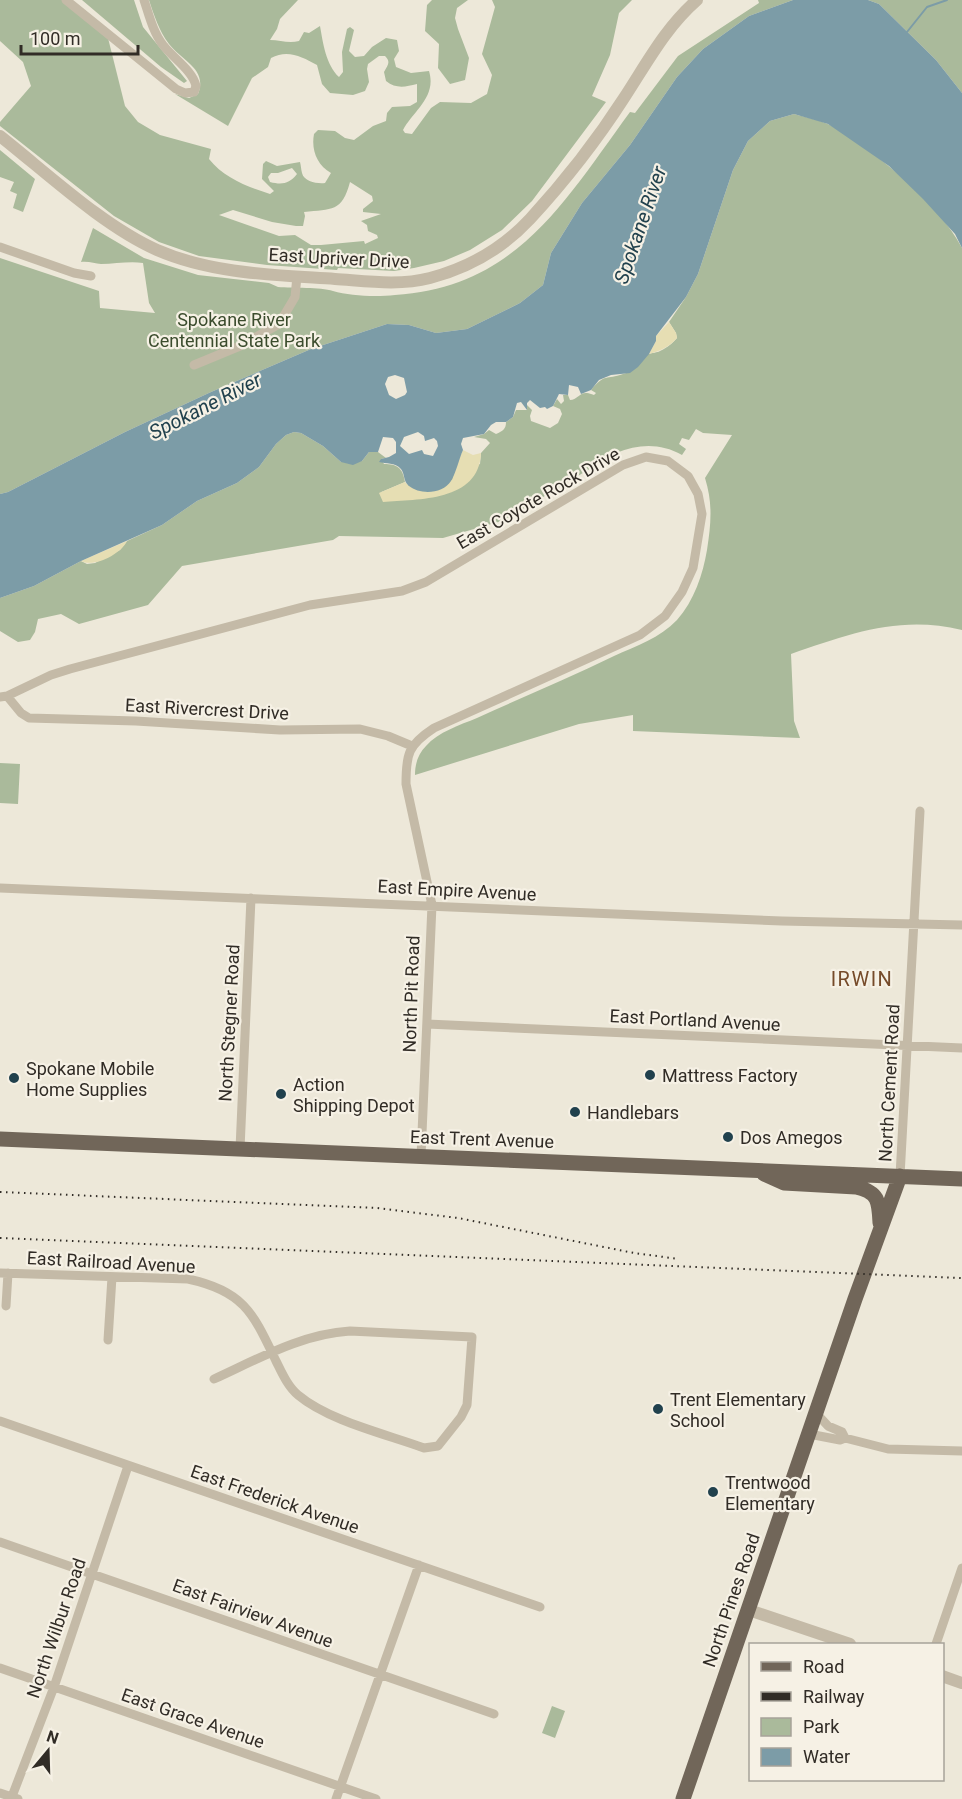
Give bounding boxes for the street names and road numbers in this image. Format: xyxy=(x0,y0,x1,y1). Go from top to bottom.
street label: East Upriver Drive xyxy=(268,244,410,272)
street label: East Coyote Rock Drive xyxy=(453,443,623,553)
street label: East Rivercrest Drive xyxy=(124,694,290,724)
street label: East Empire Avenue xyxy=(377,875,537,905)
street label: North Pit Road xyxy=(398,935,424,1053)
street label: North Stegner Road xyxy=(214,944,244,1102)
street label: North Cement Road xyxy=(874,1004,904,1162)
street label: East Portland Avenue xyxy=(609,1005,781,1035)
street label: East Trent Avenue xyxy=(410,1126,554,1152)
street label: East Railroad Avenue xyxy=(26,1247,196,1277)
street label: East Frederick Avenue xyxy=(188,1460,362,1538)
street label: North Pines Road xyxy=(698,1530,764,1670)
street label: North Wilbur Road xyxy=(22,1555,90,1701)
street label: East Fairview Avenue xyxy=(170,1574,336,1652)
street label: East Grace Avenue xyxy=(119,1684,267,1752)

